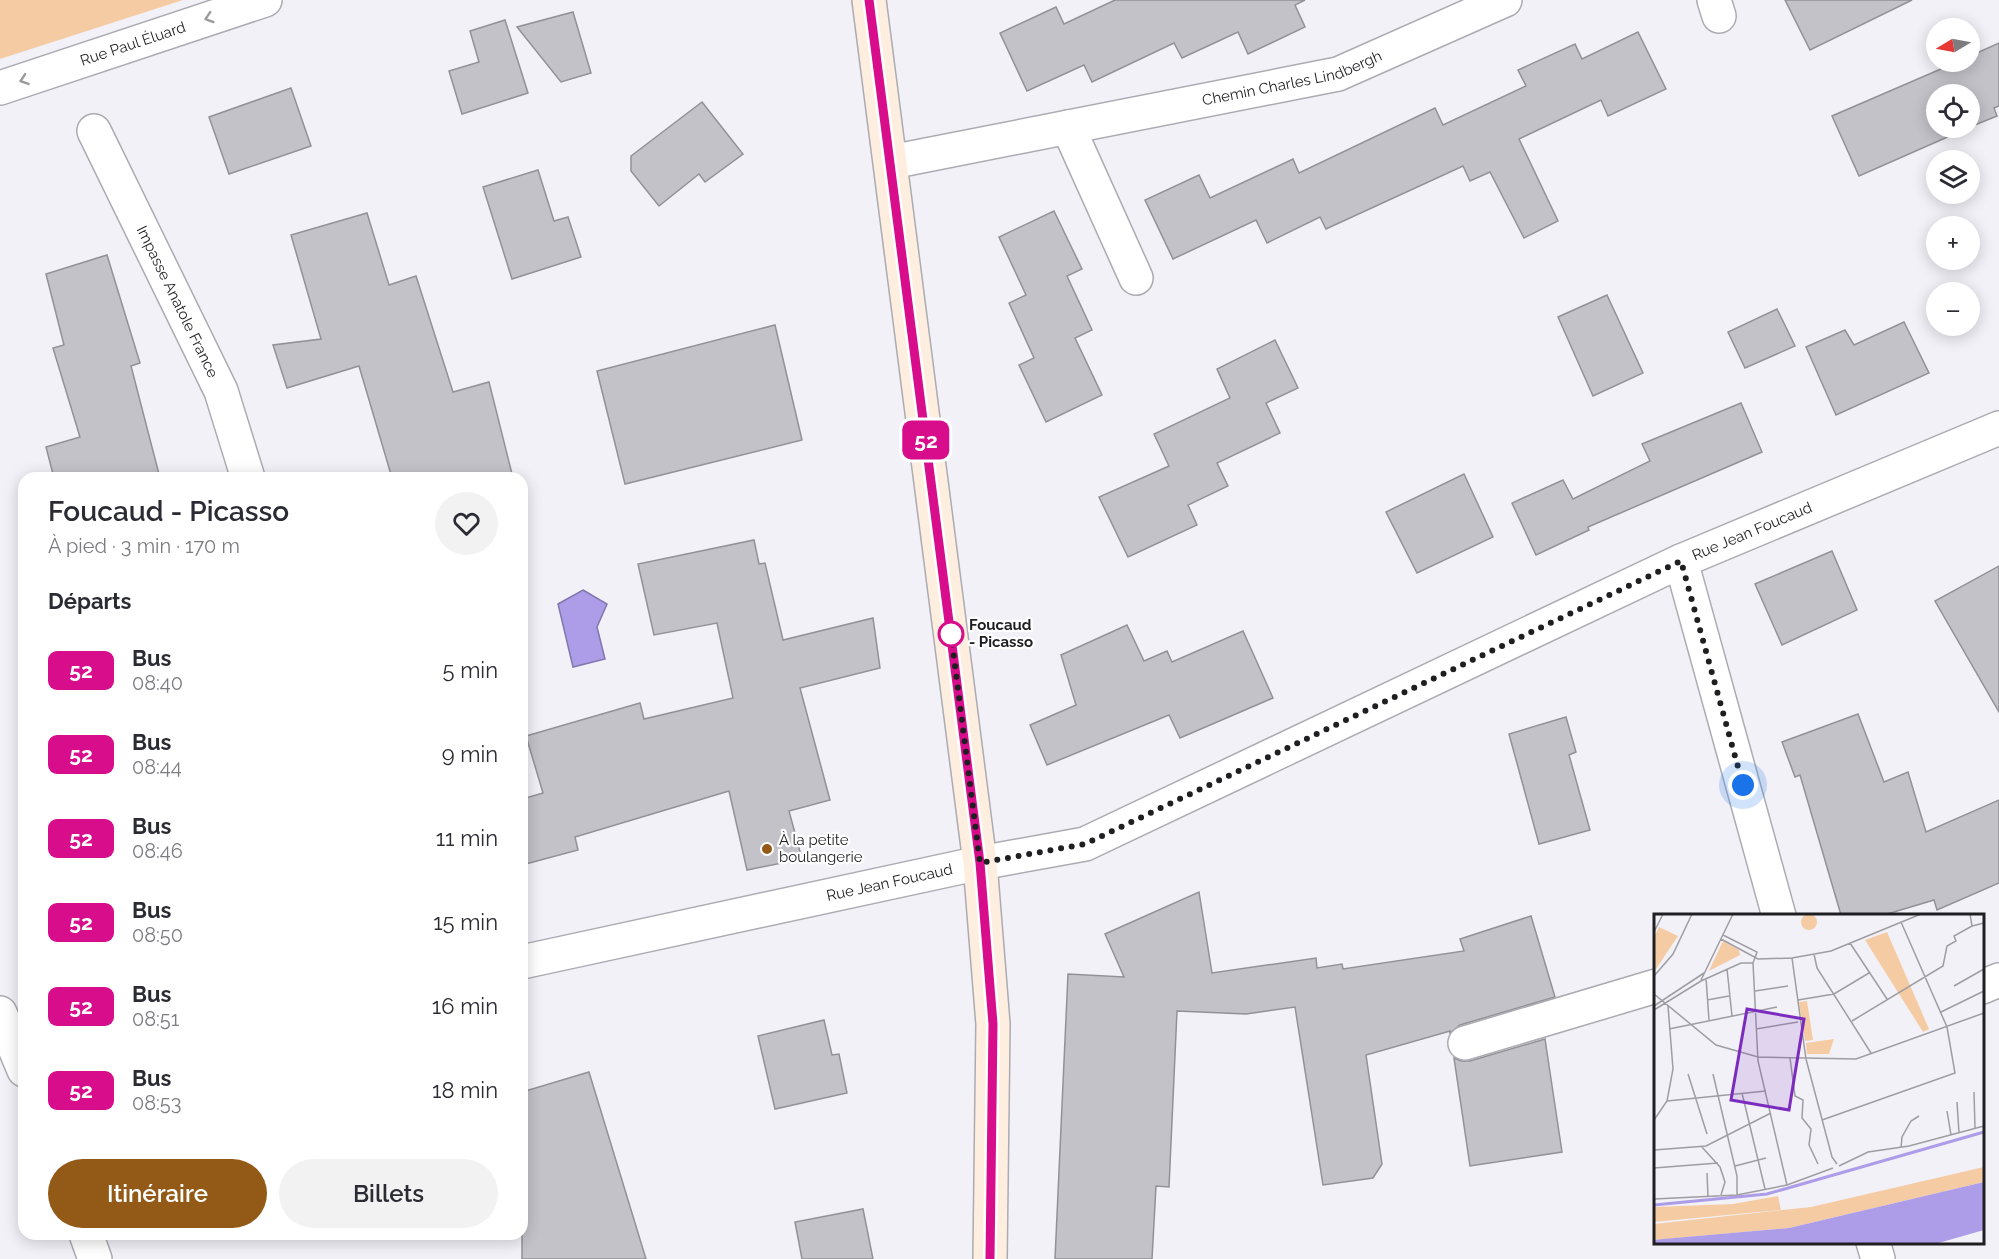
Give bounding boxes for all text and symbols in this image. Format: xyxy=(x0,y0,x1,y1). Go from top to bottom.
one-way arrow xyxy=(204,11,215,24)
street label: Rue Paul Éluard xyxy=(78,18,188,70)
north arrow xyxy=(1926,18,1980,72)
map controls xyxy=(1926,18,1980,336)
street label: Chemin Charles Lindbergh xyxy=(1201,47,1385,110)
one-way arrow xyxy=(19,73,30,86)
button: locate xyxy=(1926,84,1980,138)
button: layers xyxy=(1926,150,1980,204)
button: + xyxy=(1926,216,1980,270)
street label: Impasse Anatole France xyxy=(133,223,222,381)
button: − xyxy=(1926,282,1980,336)
line badge: 52 xyxy=(899,420,953,460)
text: 52 xyxy=(914,428,938,453)
button: heart xyxy=(435,492,498,555)
text: Foucaud - Picasso xyxy=(48,495,289,528)
street label: Rue Jean Foucaud xyxy=(1689,498,1815,564)
text: À pied · 3 min · 170 m xyxy=(48,534,240,558)
text: Départs xyxy=(48,588,131,614)
place label: Foucaud - Picasso xyxy=(969,616,1033,651)
marker: Foucaud - Picasso xyxy=(938,621,964,647)
text: Bus xyxy=(132,645,171,671)
text: 5 min xyxy=(443,657,498,683)
text: 52 xyxy=(69,658,93,683)
text: 08:40 xyxy=(132,671,183,695)
text: Bus xyxy=(132,729,171,755)
text: 9 min xyxy=(442,741,498,767)
text: 52 xyxy=(69,742,93,767)
text: 08:44 xyxy=(132,755,182,779)
your location xyxy=(1728,770,1758,800)
text: Bus xyxy=(132,813,171,839)
text: 11 min xyxy=(436,825,498,851)
text: 52 xyxy=(69,826,93,851)
place label: À la petite boulangerie xyxy=(779,831,863,866)
text: 08:46 xyxy=(132,839,183,863)
marker: À la petite boulangerie xyxy=(760,842,774,856)
street label: Rue Jean Foucaud xyxy=(825,860,954,905)
text: Bus xyxy=(132,897,171,923)
text: 15 min xyxy=(433,909,498,935)
text: 52 xyxy=(69,910,93,935)
inset map xyxy=(1654,914,1984,1244)
text: 08:50 xyxy=(132,923,183,947)
text: Bus xyxy=(132,981,171,1007)
text: 16 min xyxy=(432,993,498,1019)
text: 52 xyxy=(69,994,93,1019)
text: 08:51 xyxy=(132,1007,179,1031)
text: Bus xyxy=(132,1065,171,1091)
text: 18 min xyxy=(432,1077,498,1103)
text: 52 xyxy=(69,1078,93,1103)
text: 08:53 xyxy=(132,1091,181,1115)
button: Itinéraire xyxy=(48,1159,267,1228)
button: Billets xyxy=(279,1159,498,1228)

